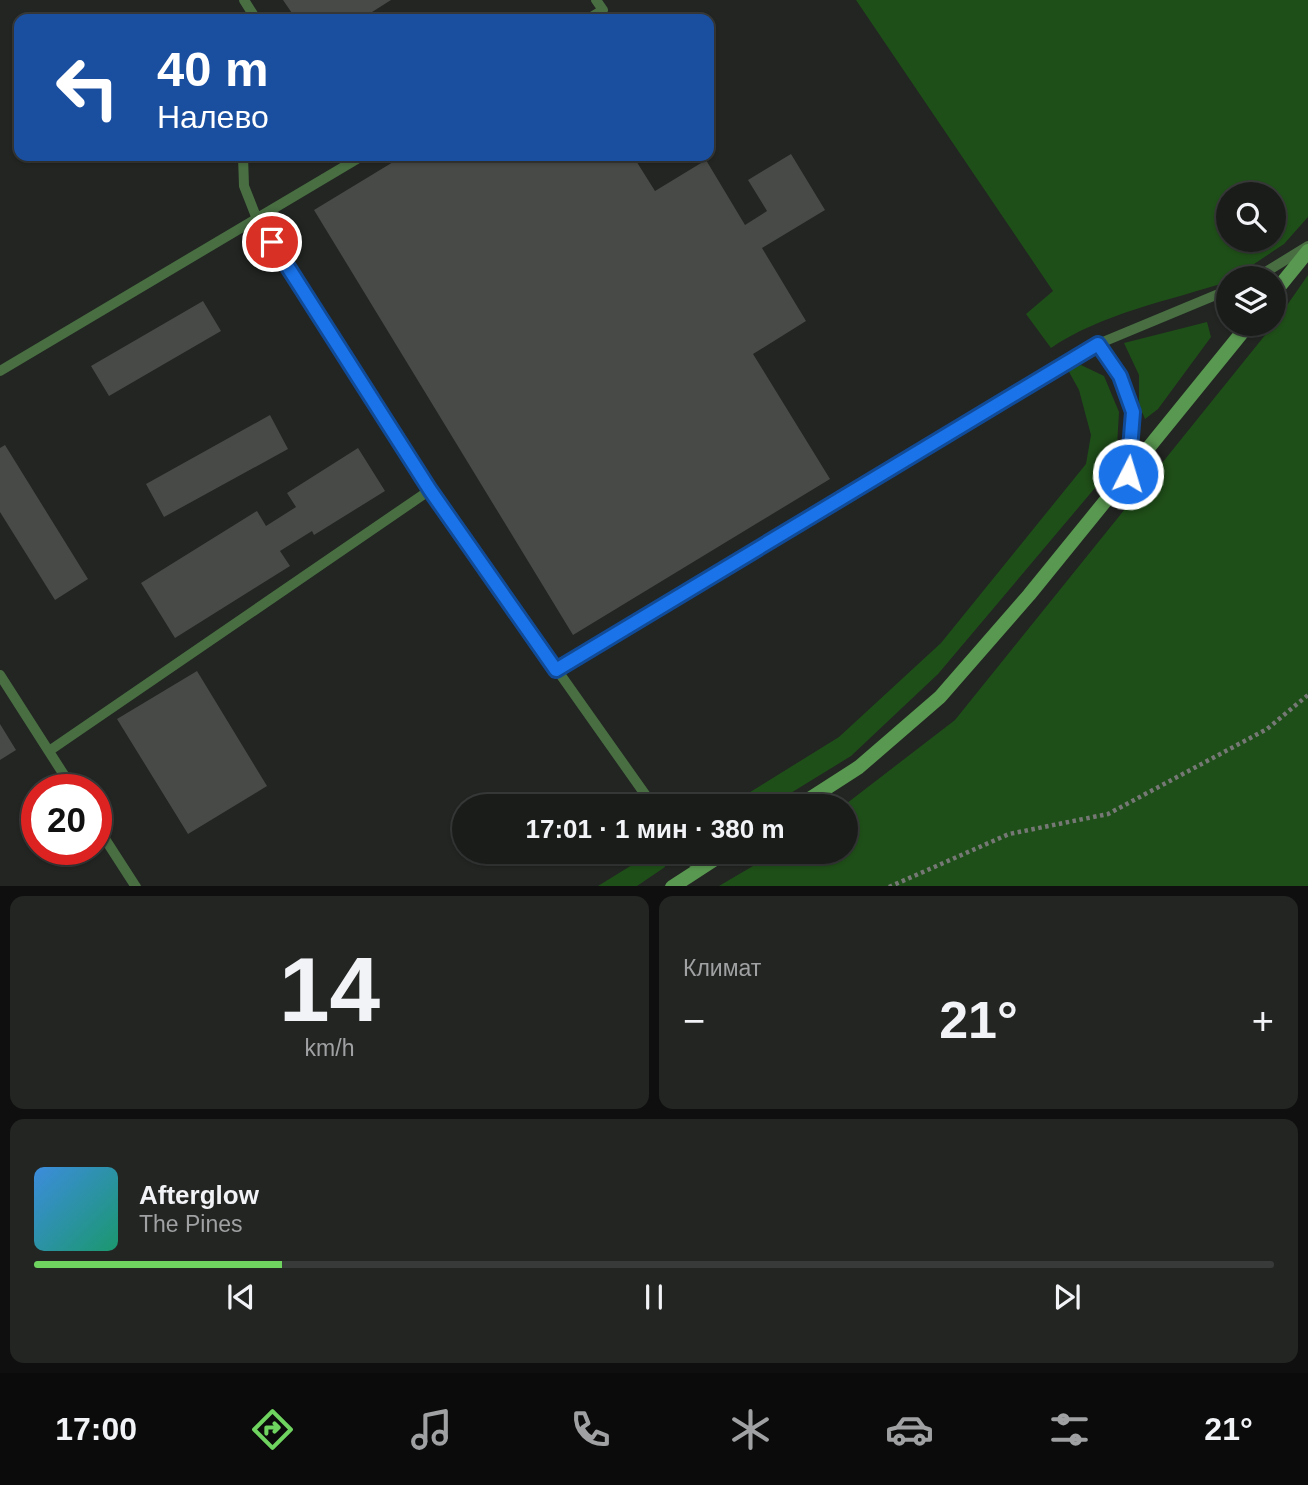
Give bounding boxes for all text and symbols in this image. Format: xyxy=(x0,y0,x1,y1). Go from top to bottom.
icon: left xyxy=(42,42,133,133)
text: 40 m xyxy=(157,42,269,96)
text: Налево xyxy=(157,99,269,135)
map controls xyxy=(1216,182,1286,336)
button: search xyxy=(1216,182,1286,252)
pin xyxy=(242,212,302,272)
icon: arrive xyxy=(253,223,291,261)
button: layers xyxy=(1216,266,1286,336)
position arrow xyxy=(1091,437,1165,511)
speed limit sign: 20 xyxy=(21,774,112,865)
text: 17:01 · 1 мин · 380 m xyxy=(525,814,785,844)
text: 14 xyxy=(279,939,380,1040)
text: Климат xyxy=(683,955,761,981)
text: 21° xyxy=(939,991,1018,1049)
text: − xyxy=(683,1000,705,1042)
text: + xyxy=(1252,1000,1274,1042)
text: km/h xyxy=(305,1035,354,1061)
text: Afterglow xyxy=(139,1180,259,1210)
text: The Pines xyxy=(139,1211,243,1237)
icon: previous xyxy=(222,1278,260,1316)
icon: pause xyxy=(635,1278,673,1316)
icon: next xyxy=(1048,1278,1086,1316)
icon: directions xyxy=(248,1405,297,1454)
icon: music xyxy=(407,1405,456,1454)
icon: phone xyxy=(566,1405,615,1454)
icon: climate xyxy=(726,1405,775,1454)
icon: car xyxy=(885,1405,934,1454)
icon: filters xyxy=(1045,1405,1094,1454)
text: 17:00 xyxy=(55,1411,137,1447)
text: 21° xyxy=(1204,1411,1253,1447)

